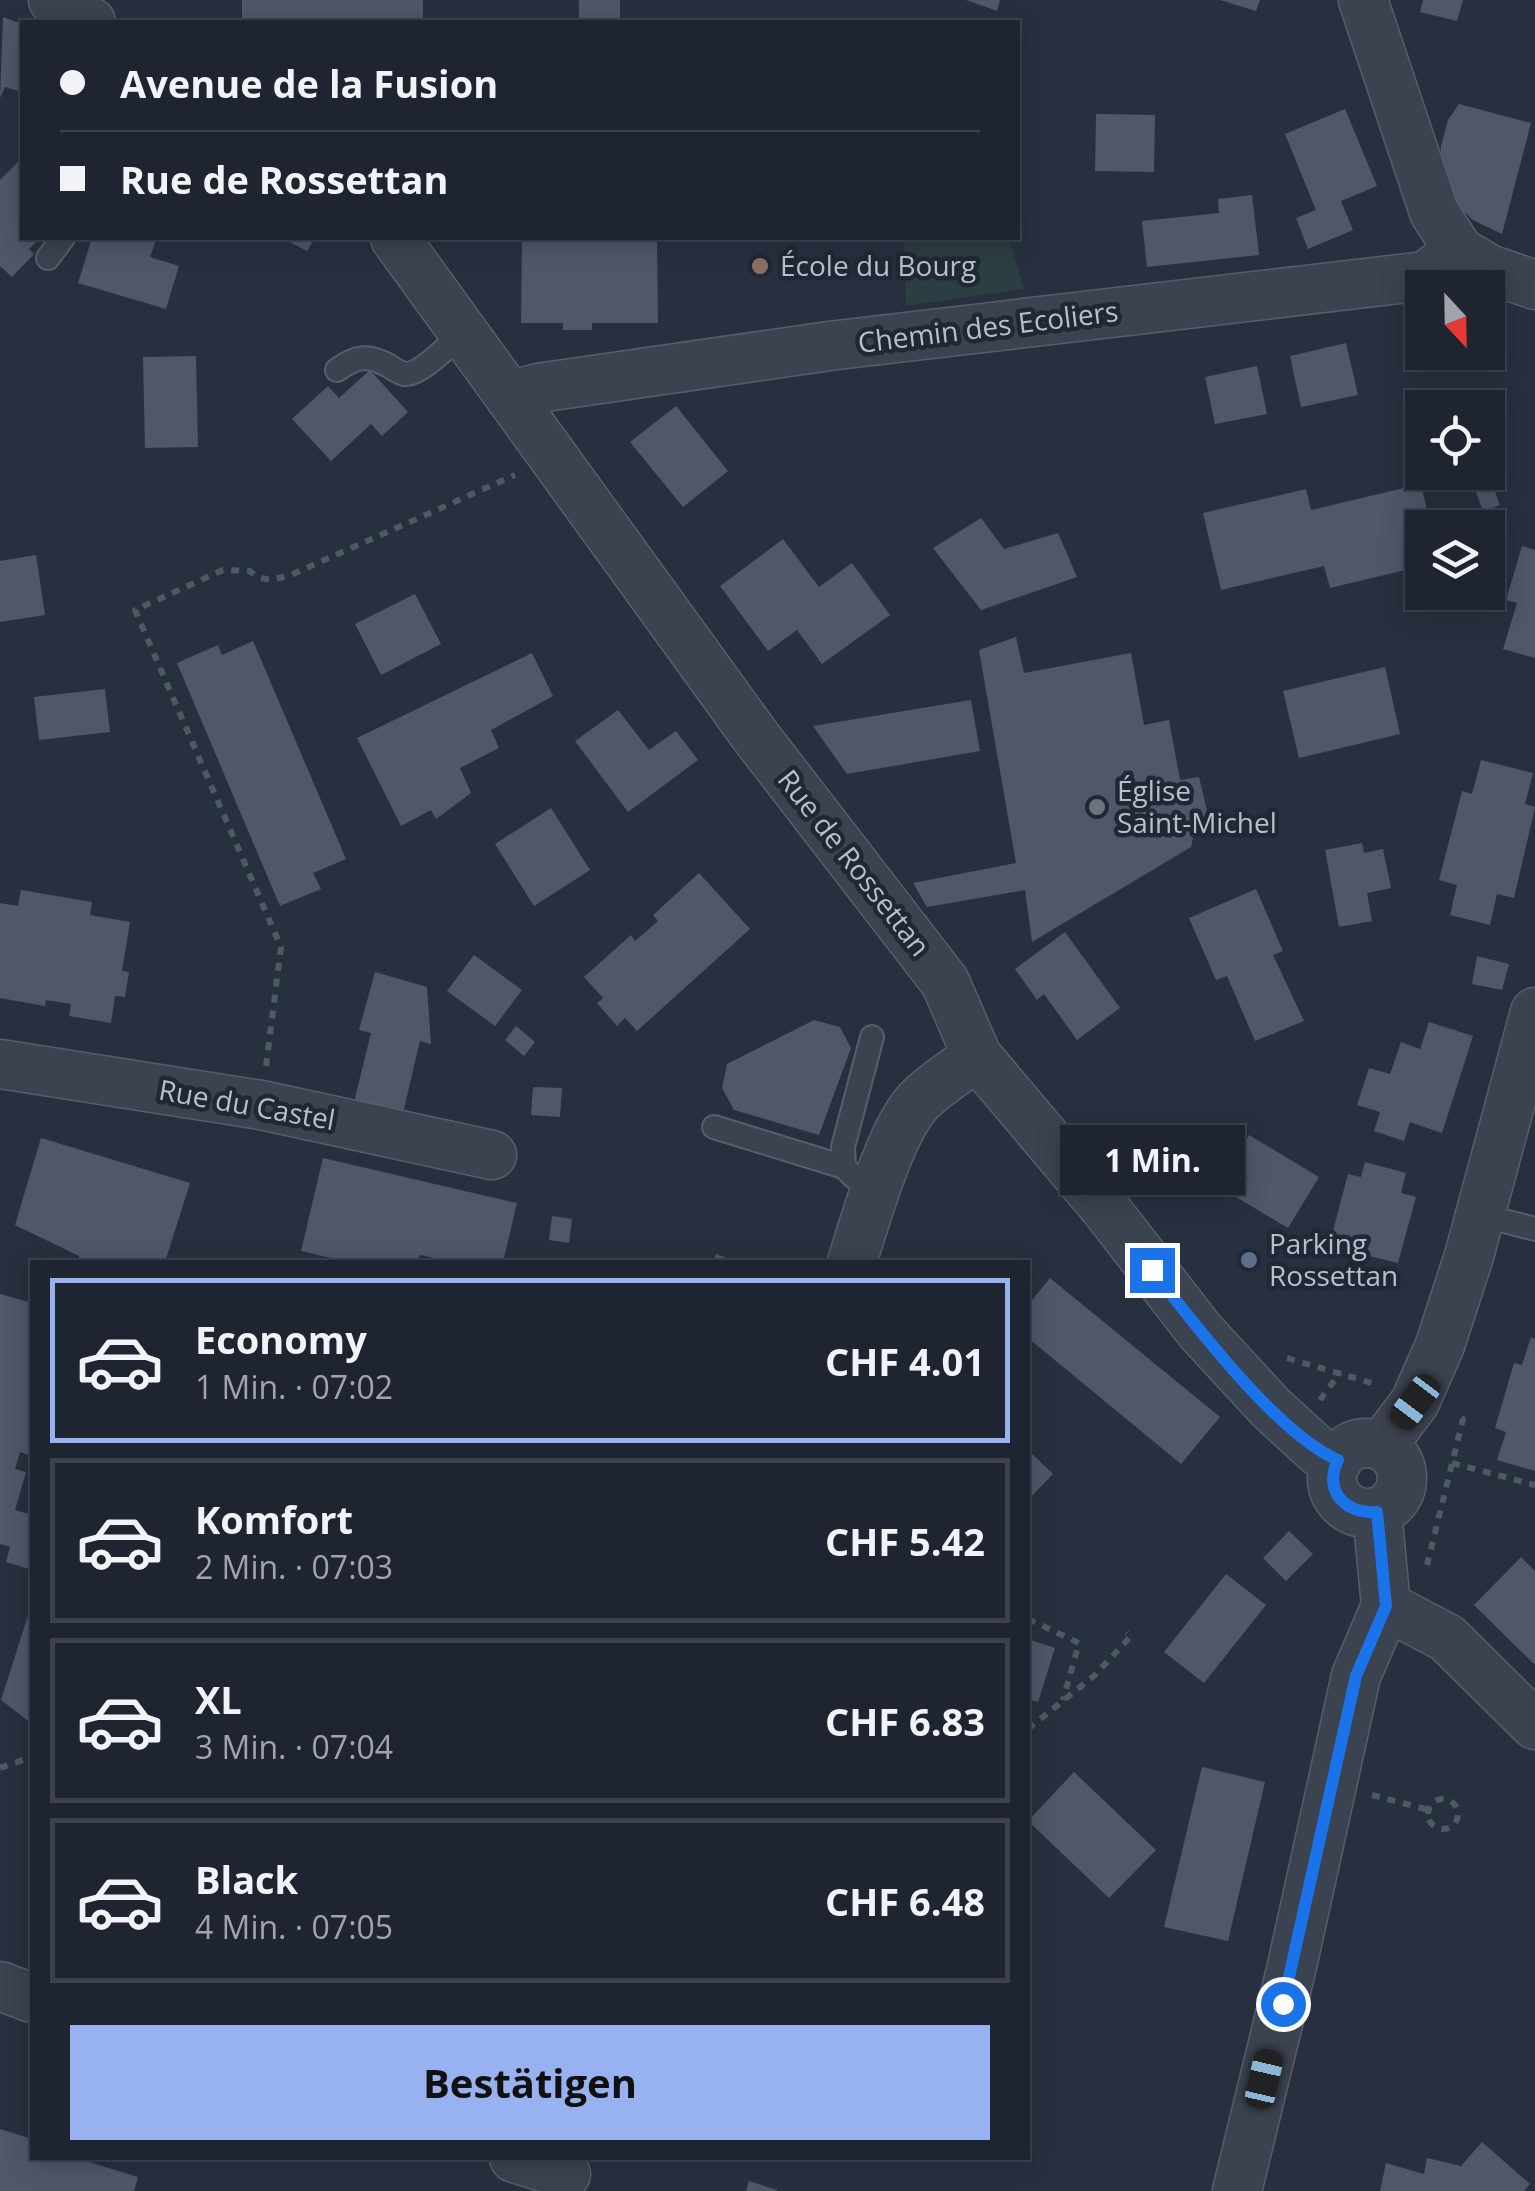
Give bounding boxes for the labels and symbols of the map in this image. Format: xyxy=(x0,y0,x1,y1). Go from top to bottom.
place label: École du Bourg xyxy=(780,246,976,284)
marker: École du Bourg xyxy=(749,255,771,277)
north arrow xyxy=(1405,270,1505,370)
street label: Chemin des Ecoliers xyxy=(856,291,1120,361)
street label: Rue de Rossettan xyxy=(770,761,940,963)
place label: Église Saint-Michel xyxy=(1117,771,1277,841)
marker: Église Saint-Michel xyxy=(1086,796,1108,818)
street label: Rue du Castel xyxy=(156,1070,338,1138)
callout: 1 Min. xyxy=(1060,1125,1244,1195)
place label: Parking Rossettan xyxy=(1269,1224,1398,1294)
route end xyxy=(1130,1248,1175,1293)
marker: Parking Rossettan xyxy=(1238,1249,1260,1271)
car xyxy=(1385,1369,1445,1435)
route start xyxy=(1261,1982,1306,2027)
car xyxy=(1243,2046,1285,2112)

